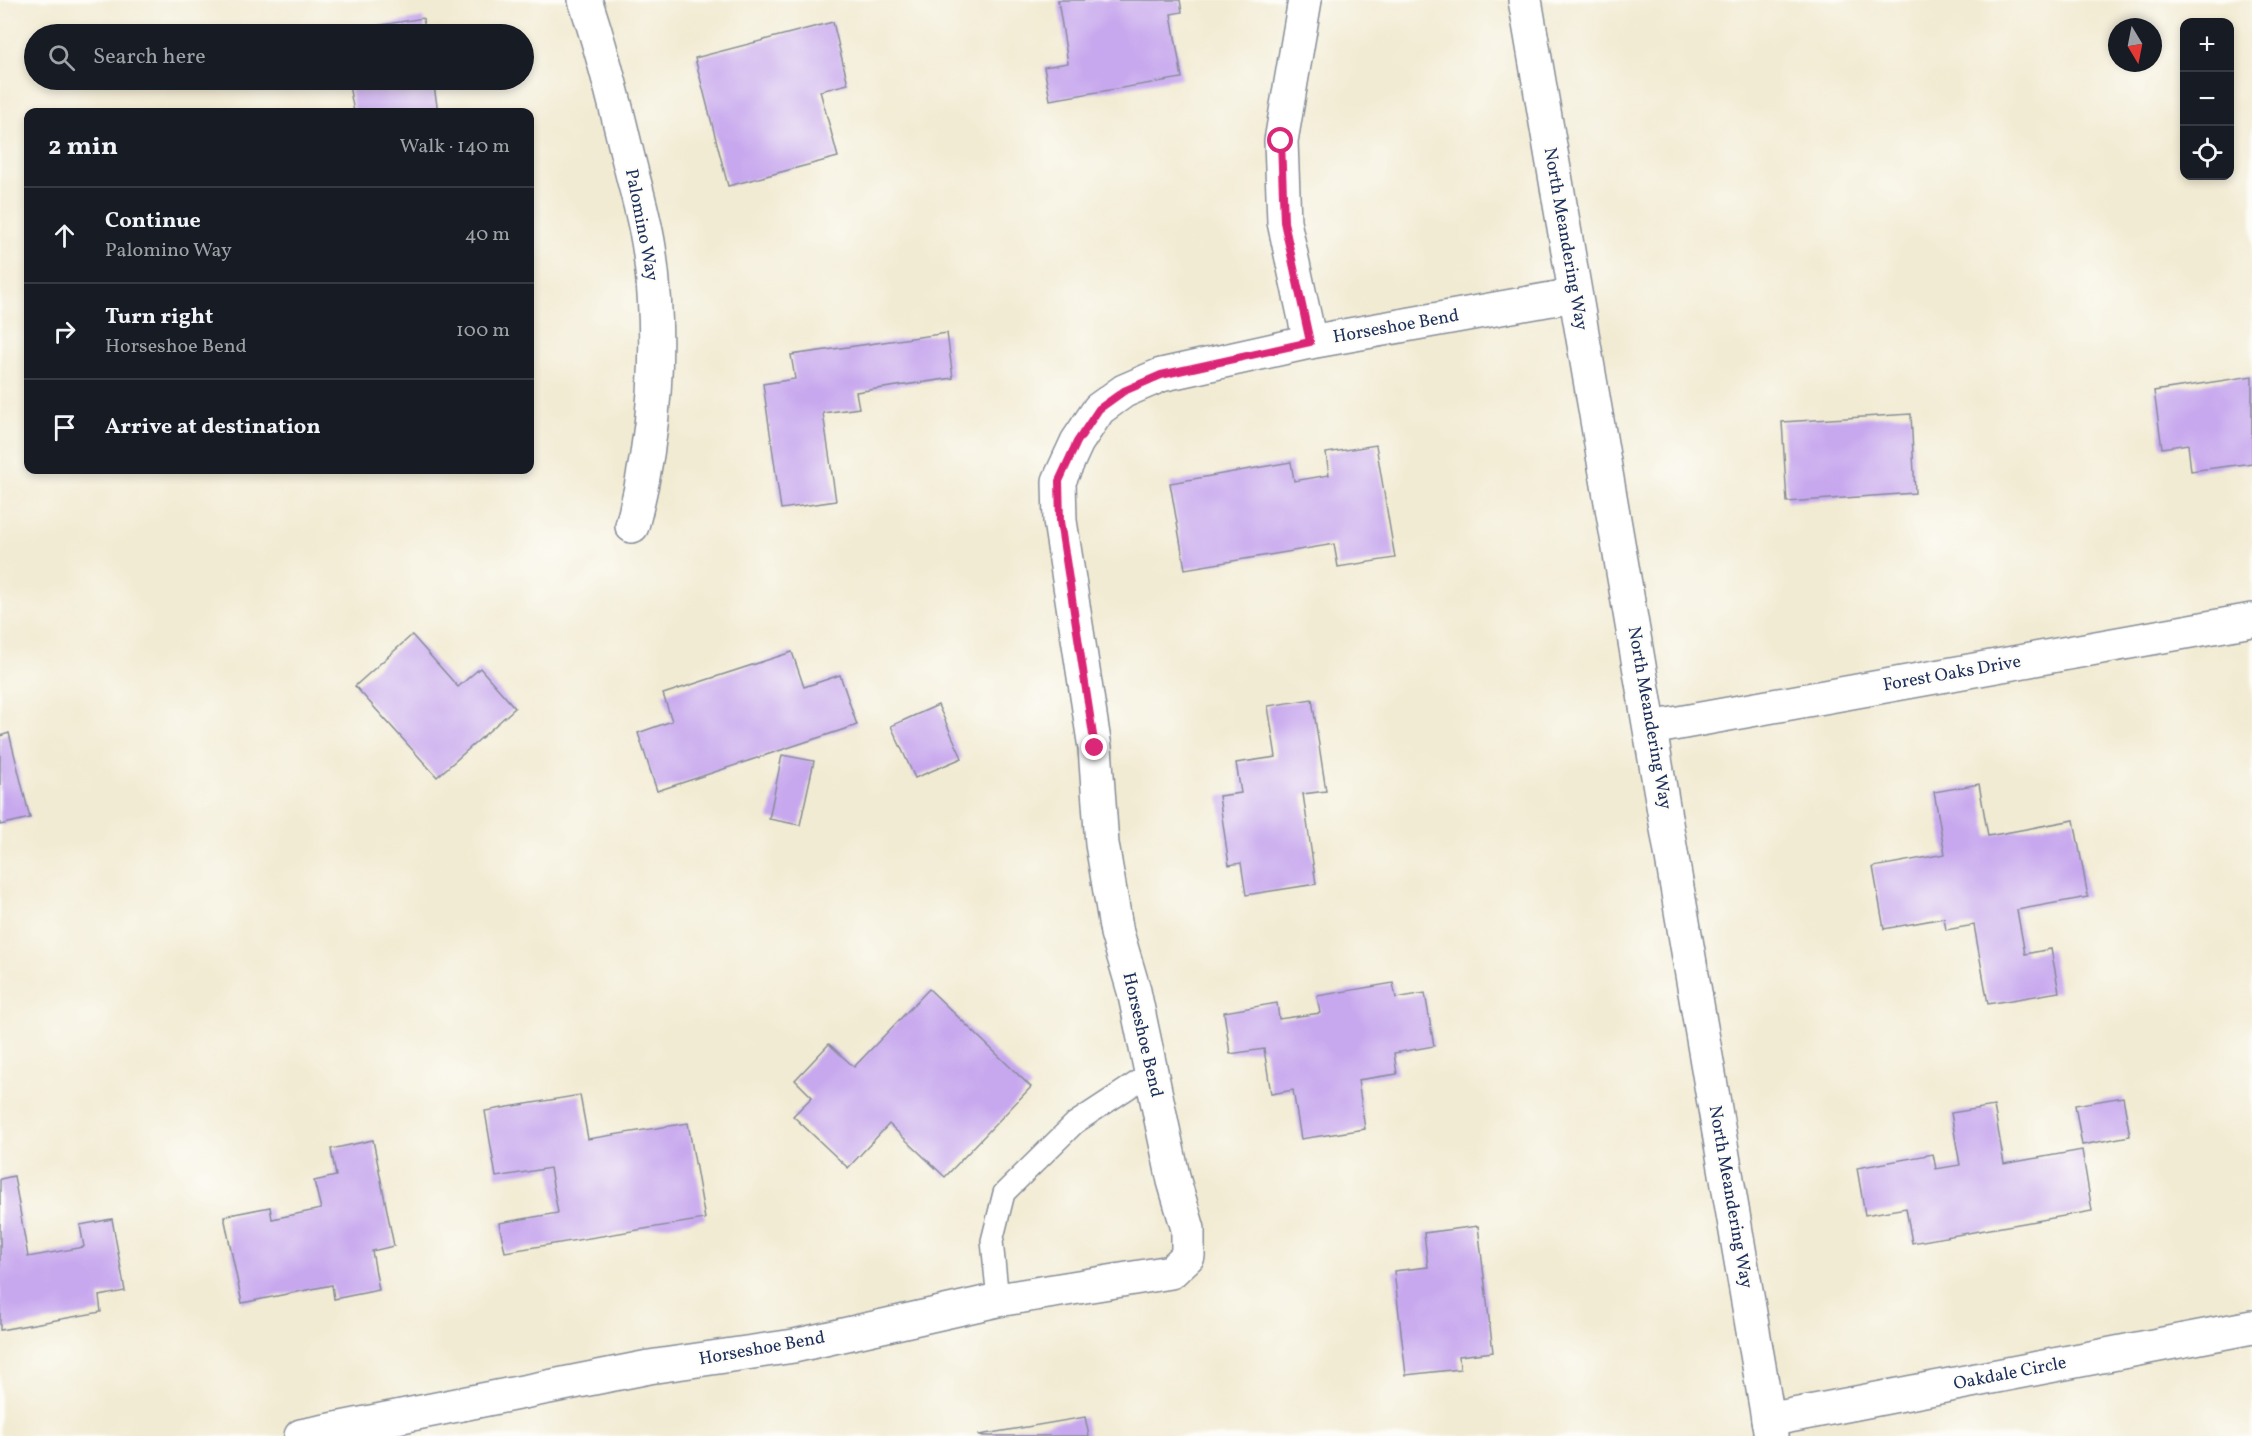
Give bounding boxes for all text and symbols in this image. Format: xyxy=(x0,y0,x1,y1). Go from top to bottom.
north arrow xyxy=(2108,18,2162,72)
map controls xyxy=(2180,18,2234,180)
button: + xyxy=(2180,18,2234,72)
search box xyxy=(24,24,534,90)
icon: search xyxy=(45,41,78,74)
text: Search here xyxy=(93,42,206,73)
button: − xyxy=(2180,72,2234,126)
button: locate xyxy=(2180,126,2234,180)
route start xyxy=(1267,127,1293,153)
text: 2 min xyxy=(48,129,118,165)
text: Walk · 140 m xyxy=(400,133,510,161)
street label: North Meandering Way xyxy=(1537,146,1593,333)
street label: Palomino Way xyxy=(618,167,664,284)
text: Continue xyxy=(105,206,201,237)
icon: ahead xyxy=(48,219,81,252)
text: 40 m xyxy=(465,221,510,249)
text: Palomino Way xyxy=(105,237,232,265)
text: Turn right xyxy=(105,302,213,333)
street label: Horseshoe Bend xyxy=(1331,304,1461,350)
icon: right xyxy=(48,315,81,348)
text: 100 m xyxy=(456,317,510,345)
text: Horseshoe Bend xyxy=(105,333,247,361)
icon: arrive xyxy=(48,411,81,444)
text: Arrive at destination xyxy=(105,412,321,443)
street label: North Meandering Way xyxy=(1621,625,1677,812)
street label: Forest Oaks Drive xyxy=(1881,650,2023,698)
route end xyxy=(1081,734,1107,760)
street label: Horseshoe Bend xyxy=(1115,970,1169,1100)
street label: North Meandering Way xyxy=(1702,1104,1758,1291)
street label: Horseshoe Bend xyxy=(697,1326,827,1372)
street label: Oakdale Circle xyxy=(1951,1351,2069,1397)

